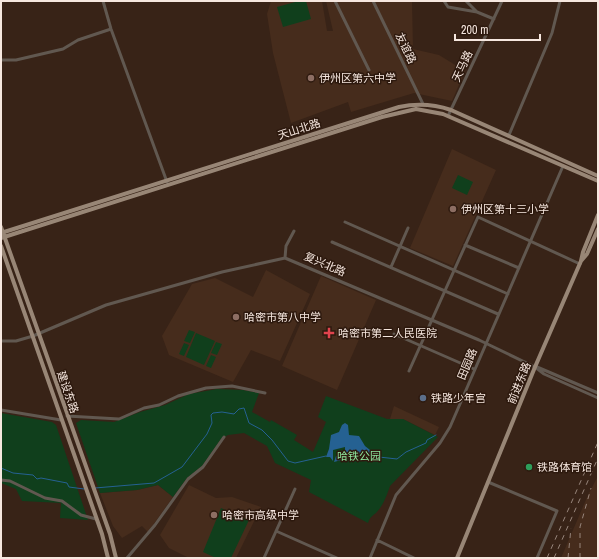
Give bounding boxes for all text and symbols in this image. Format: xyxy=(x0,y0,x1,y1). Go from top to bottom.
scale bar xyxy=(455,16,540,42)
text: 200 m xyxy=(461,22,488,38)
street label: 友谊路 xyxy=(392,30,420,66)
street label: 天马路 xyxy=(449,48,475,84)
place label: 伊州区第六中学 xyxy=(319,71,396,85)
marker: 伊州区第六中学 xyxy=(306,73,316,83)
street label: 天山北路 xyxy=(276,116,322,142)
place label: 伊州区第十三小学 xyxy=(461,202,549,216)
marker: 伊州区第十三小学 xyxy=(448,204,458,214)
street label: 复兴北路 xyxy=(302,249,348,279)
place label: 哈密市第八中学 xyxy=(244,310,321,324)
marker: 哈密市第八中学 xyxy=(231,312,241,322)
place label: 哈密市第二人民医院 xyxy=(338,326,437,340)
marker: 哈密市第二人民医院 xyxy=(323,327,335,339)
street label: 田园路 xyxy=(454,346,480,382)
street label: 前进东路 xyxy=(504,360,534,406)
street label: 建设东路 xyxy=(54,369,82,415)
place label: 铁路少年宫 xyxy=(431,391,486,405)
marker: 铁路少年宫 xyxy=(418,393,428,403)
park label: 哈铁公园 xyxy=(337,449,381,463)
place label: 铁路体育馆 xyxy=(537,460,592,474)
marker: 铁路体育馆 xyxy=(524,462,534,472)
place label: 哈密市高级中学 xyxy=(222,508,299,522)
marker: 哈密市高级中学 xyxy=(209,510,219,520)

